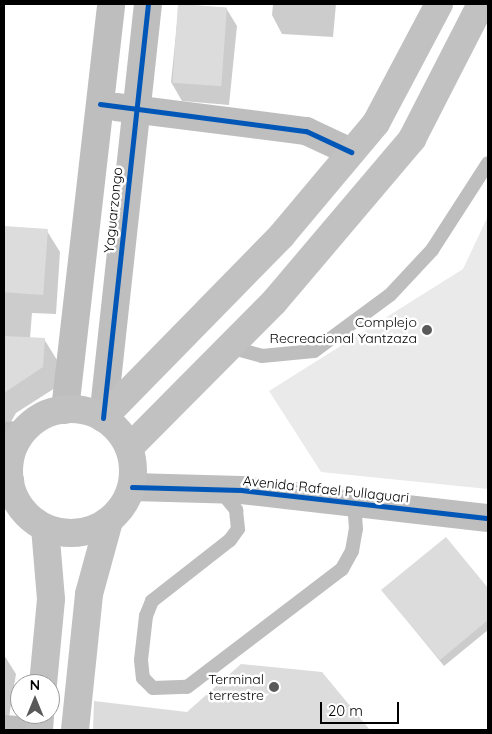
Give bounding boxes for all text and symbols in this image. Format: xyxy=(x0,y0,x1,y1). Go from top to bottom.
street label: Yaguarzongo xyxy=(100,166,126,254)
place label: Complejo Recreacional Yantzaza xyxy=(270,314,417,347)
marker: Complejo Recreacional Yantzaza xyxy=(421,324,433,336)
street label: Avenida Rafael Pullaguari xyxy=(242,472,410,506)
place label: Terminal terrestre xyxy=(208,671,264,704)
north arrow xyxy=(10,674,60,724)
text: N xyxy=(30,676,40,694)
marker: Terminal terrestre xyxy=(268,681,280,693)
scale bar xyxy=(322,692,401,724)
text: 20 m xyxy=(328,701,363,720)

